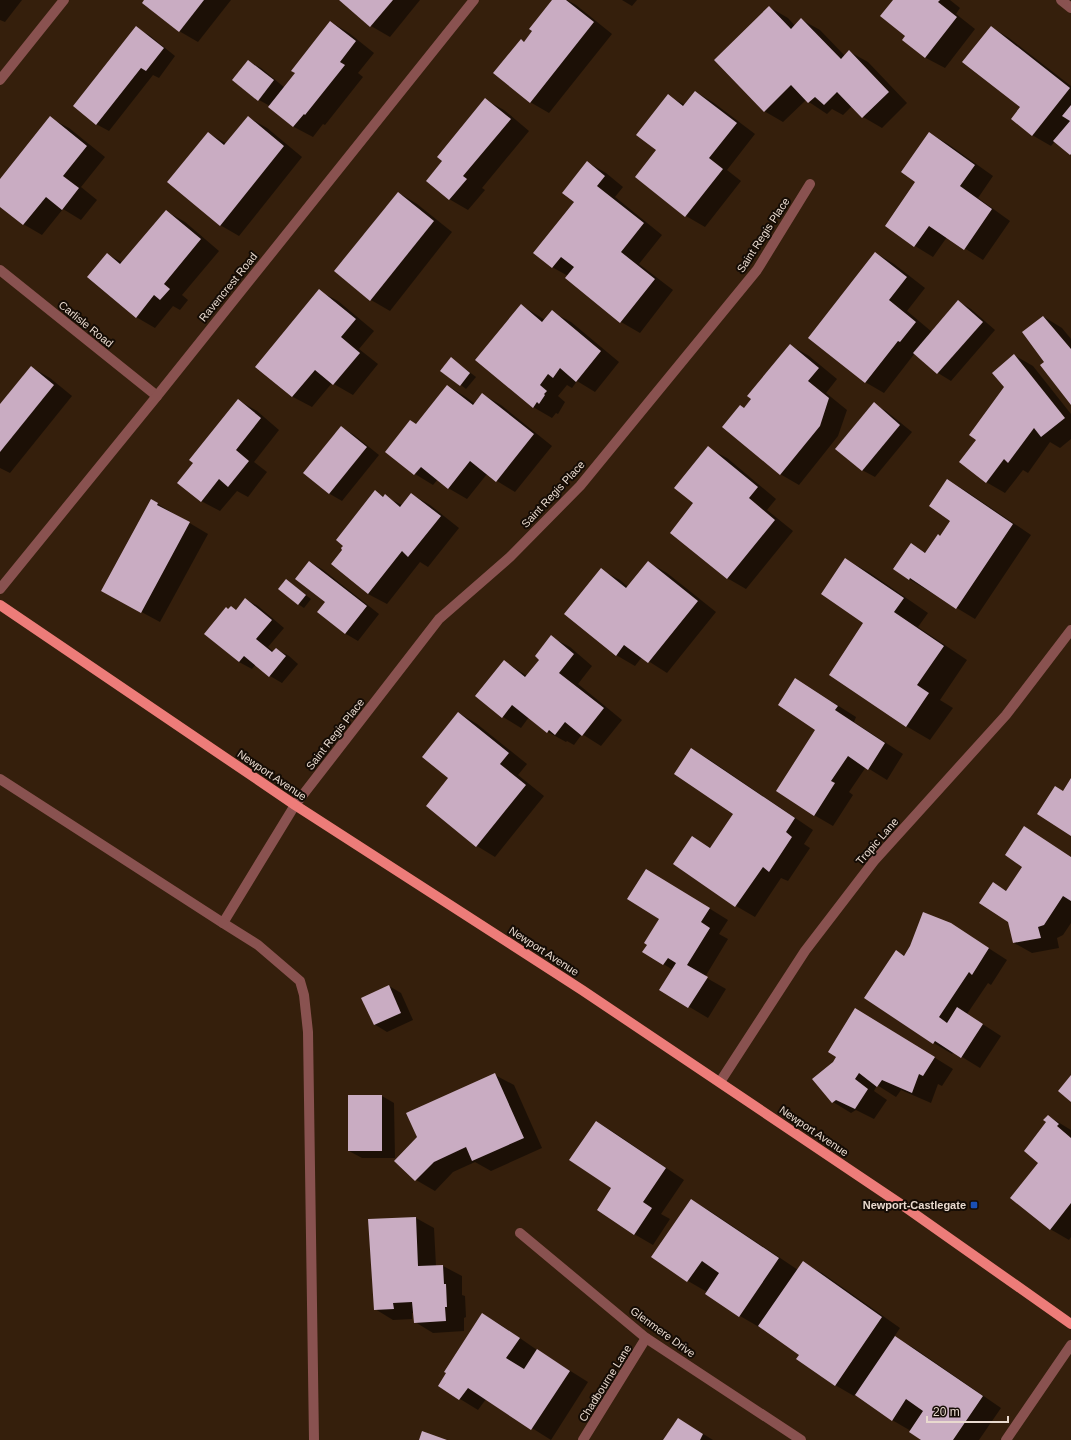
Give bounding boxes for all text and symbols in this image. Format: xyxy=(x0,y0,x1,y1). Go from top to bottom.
street label: Saint Regis Place xyxy=(734,195,792,275)
street label: Ravencrest Road xyxy=(197,250,259,324)
street label: Carlisle Road xyxy=(57,299,115,349)
street label: Saint Regis Place xyxy=(519,458,587,530)
street label: Saint Regis Place xyxy=(304,696,366,772)
street label: Newport Avenue xyxy=(235,748,309,802)
street label: Tropic Lane xyxy=(854,815,900,867)
street label: Newport Avenue xyxy=(507,924,581,978)
street label: Newport Avenue xyxy=(777,1104,851,1158)
place label: Newport-Castlegate xyxy=(863,1199,966,1211)
marker: Newport-Castlegate xyxy=(969,1200,979,1210)
street label: Glenmere Drive xyxy=(628,1305,698,1359)
street label: Chadbourne Lane xyxy=(577,1342,633,1424)
scale bar xyxy=(927,1398,1008,1424)
text: 20 m xyxy=(933,1405,960,1419)

